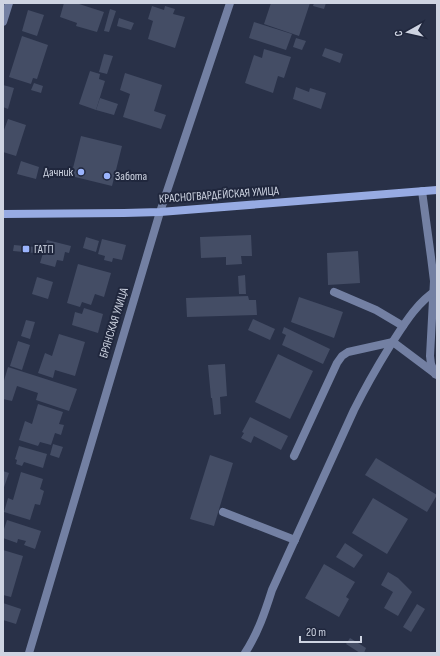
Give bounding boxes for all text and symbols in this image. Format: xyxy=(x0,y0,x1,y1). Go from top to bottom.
north arrow xyxy=(388,12,428,52)
text: С xyxy=(392,29,405,37)
place label: Дачник xyxy=(43,165,73,180)
marker: Дачник xyxy=(76,167,86,177)
place label: Забота xyxy=(115,169,148,184)
marker: Забота xyxy=(102,171,112,181)
street label: КРАСНОГВАРДЕЙСКАЯ УЛИЦА xyxy=(158,183,280,207)
place label: ГАТП xyxy=(34,242,53,257)
marker: ГАТП xyxy=(21,244,31,254)
street label: БРЯНСКАЯ УЛИЦА xyxy=(96,285,132,360)
scale bar xyxy=(300,618,361,644)
text: 20 m xyxy=(306,625,326,640)

